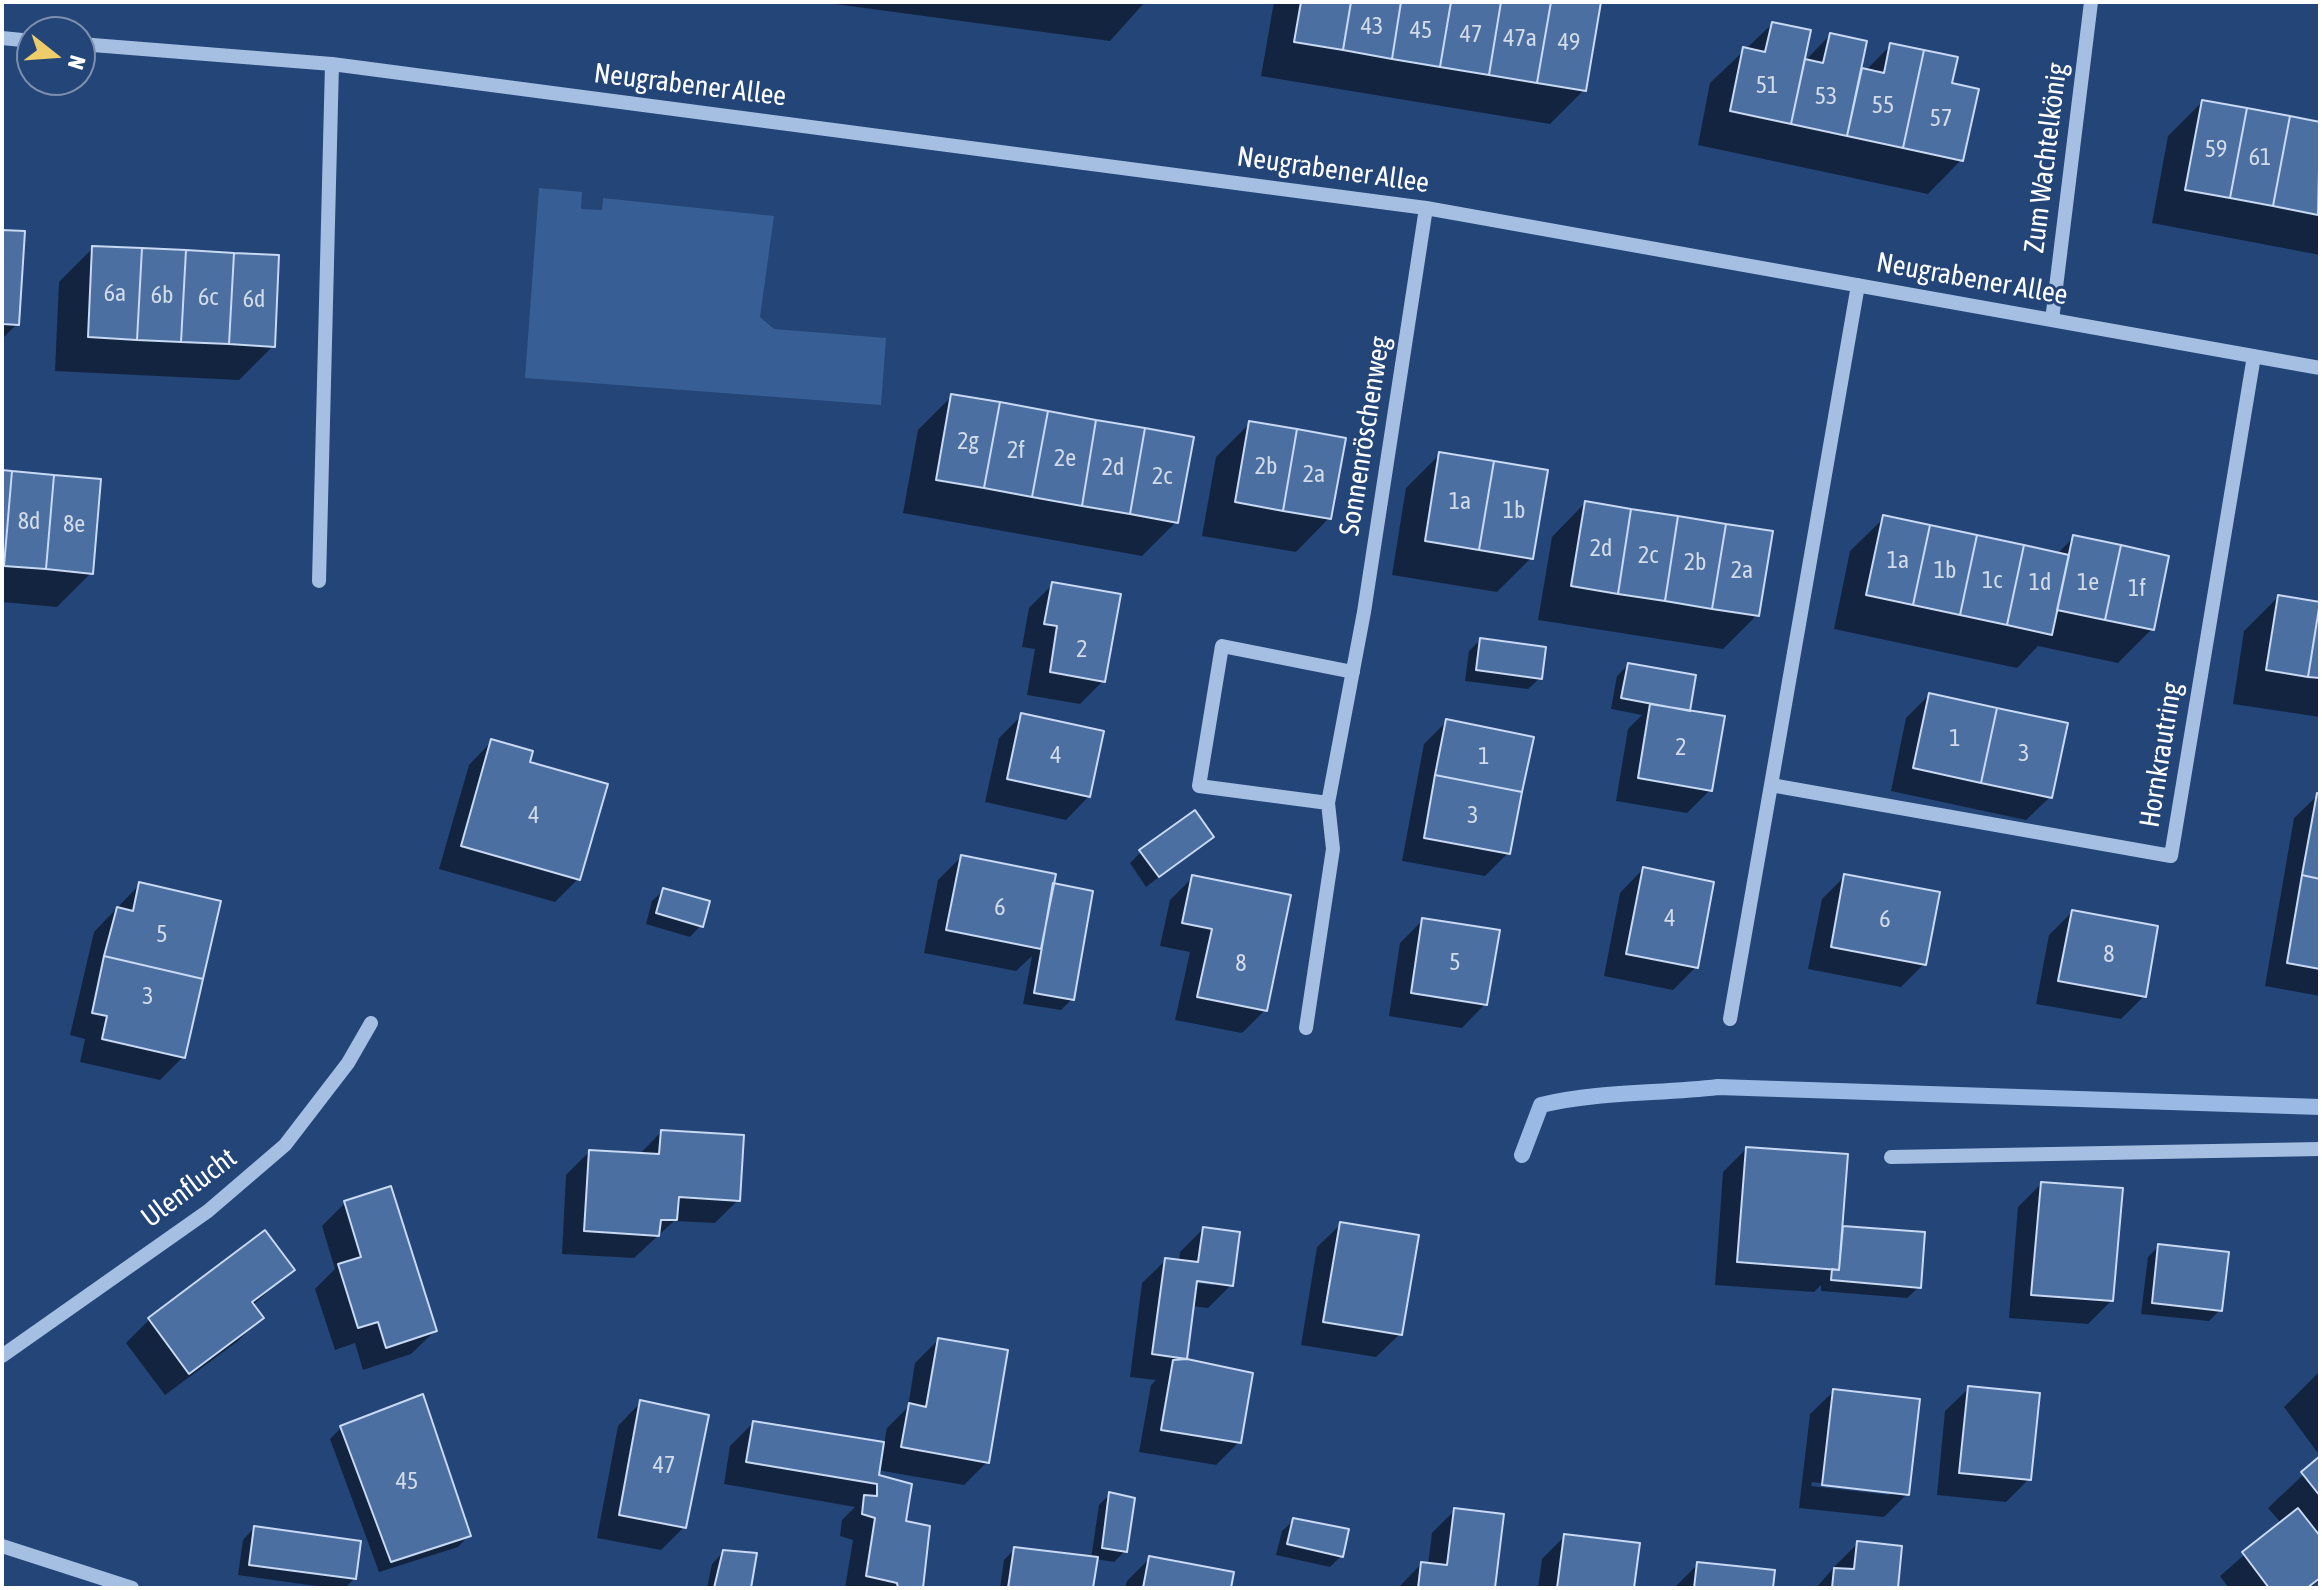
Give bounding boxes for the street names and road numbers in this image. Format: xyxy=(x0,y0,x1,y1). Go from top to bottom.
street label: Neugrabener Allee xyxy=(592,57,788,113)
street label: Zum Wachtelkönig xyxy=(2018,61,2074,255)
street label: Neugrabener Allee xyxy=(1235,140,1431,200)
street label: Neugrabener Allee xyxy=(1874,246,2070,312)
street label: Sonnenröschenweg xyxy=(1333,334,1397,538)
street label: Hornkrautring xyxy=(2133,680,2189,830)
street label: Ulenflucht xyxy=(135,1141,243,1235)

